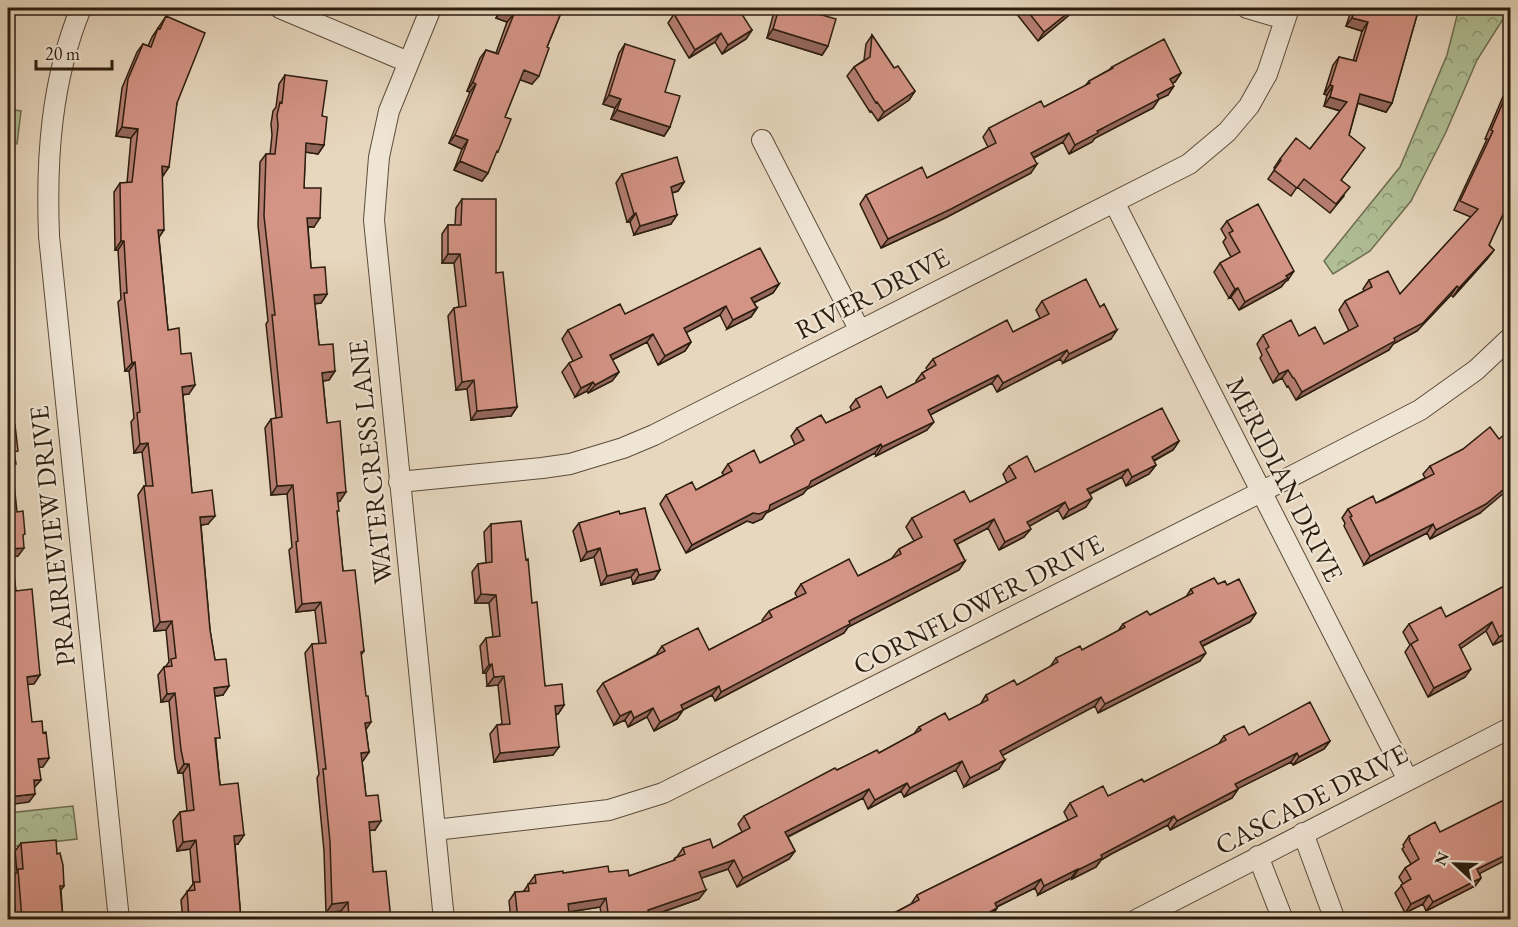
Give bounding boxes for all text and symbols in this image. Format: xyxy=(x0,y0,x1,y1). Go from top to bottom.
scale bar xyxy=(36,33,112,71)
text: 20 m xyxy=(45,42,80,65)
street label: RIVER DRIVE xyxy=(789,239,955,347)
street label: WATERCRESS LANE xyxy=(340,338,400,586)
street label: MERIDIAN DRIVE xyxy=(1218,371,1352,587)
street label: PRAIRIEVIEW DRIVE xyxy=(21,404,83,668)
street label: CORNFLOWER DRIVE xyxy=(847,526,1109,682)
street label: CASCADE DRIVE xyxy=(1209,735,1413,863)
north arrow xyxy=(1425,834,1485,894)
text: N xyxy=(1429,849,1454,869)

